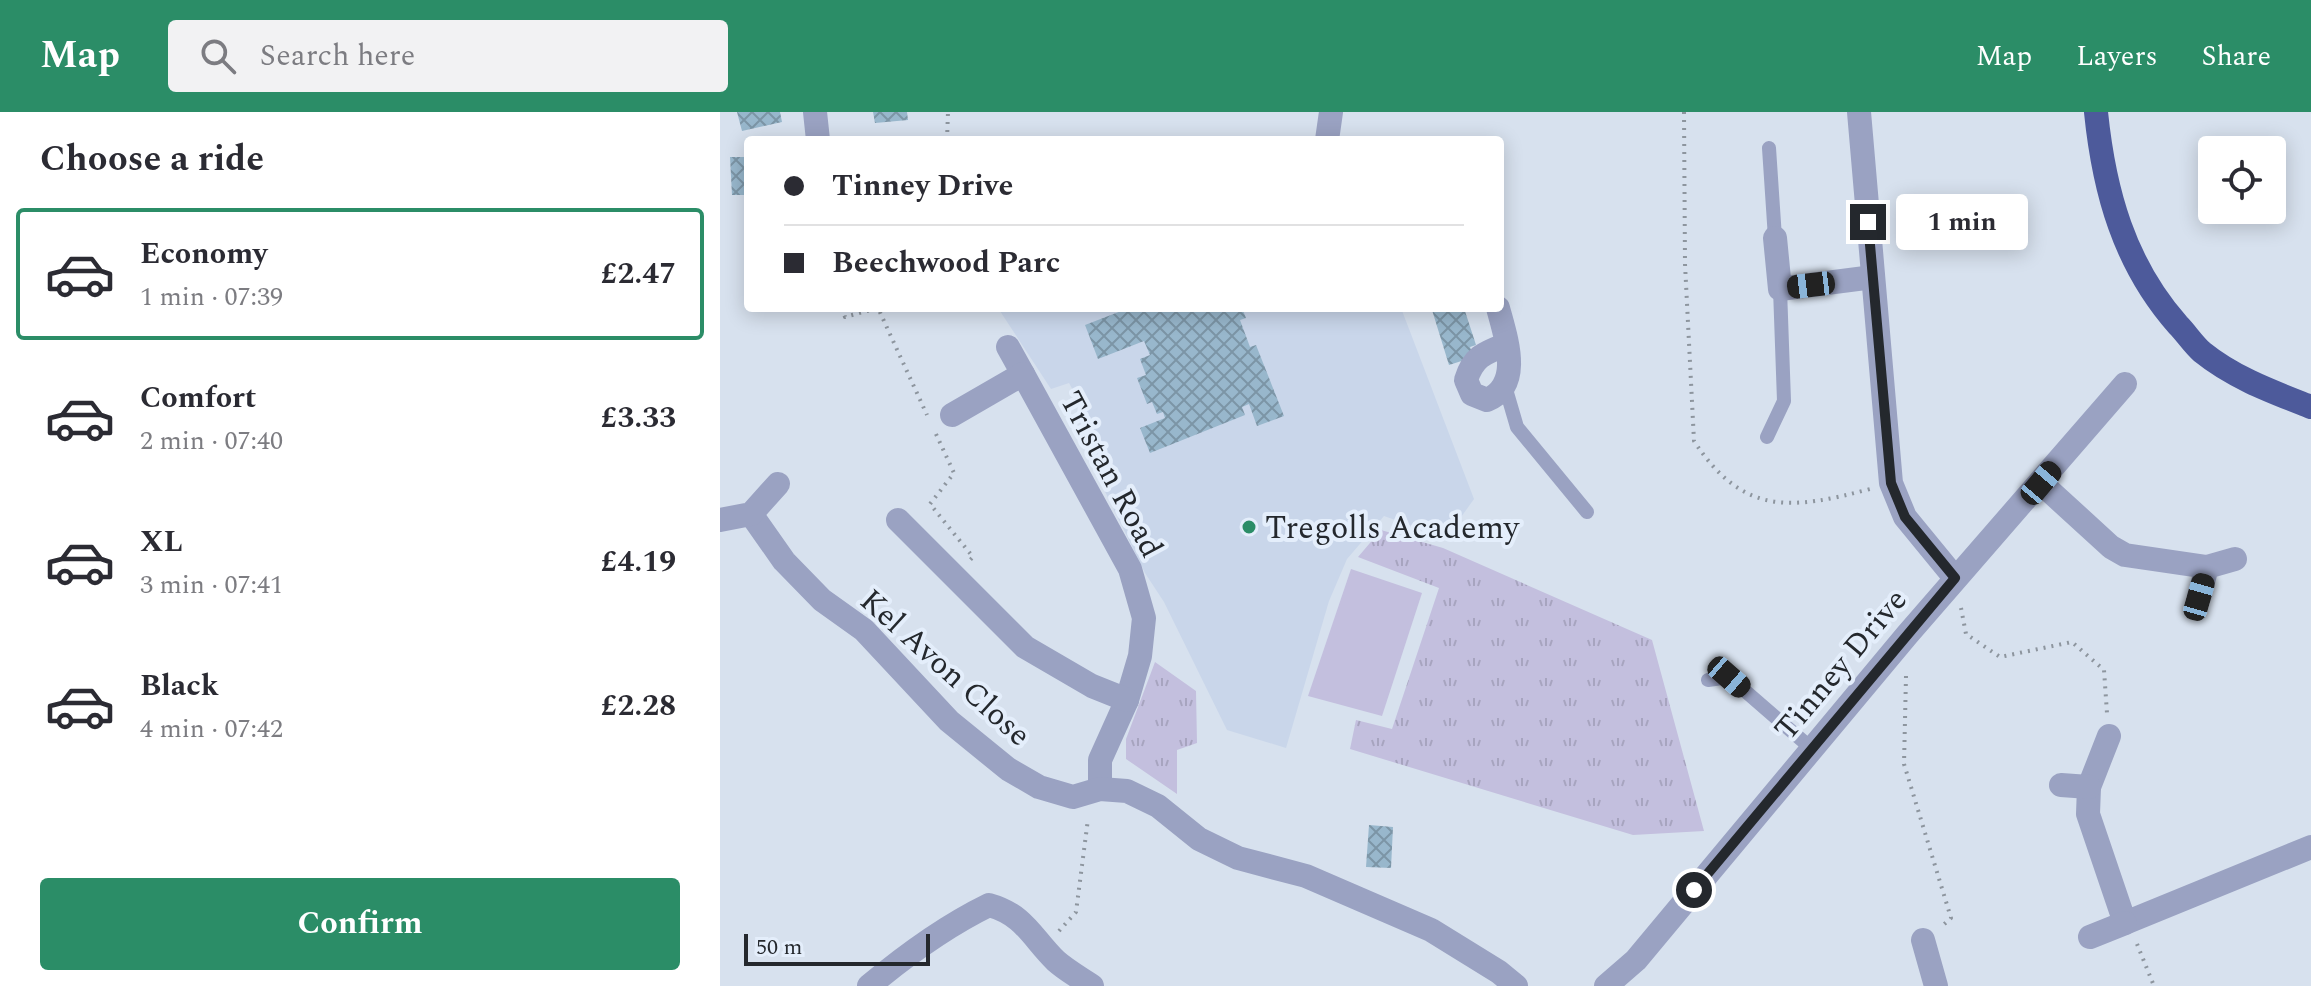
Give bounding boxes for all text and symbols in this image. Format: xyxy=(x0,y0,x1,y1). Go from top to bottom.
search box xyxy=(168,20,728,92)
text: Map xyxy=(40,27,120,85)
text: Search here xyxy=(260,33,415,79)
icon: search xyxy=(196,34,240,78)
text: Map xyxy=(1976,35,2032,78)
text: Layers xyxy=(2076,35,2158,78)
text: Share xyxy=(2202,35,2271,78)
text: Choose a ride xyxy=(40,132,264,187)
map controls xyxy=(2198,136,2286,224)
button: locate xyxy=(2198,136,2286,224)
text: Tinney Drive xyxy=(832,163,1013,209)
callout: 1 min xyxy=(1896,194,2028,250)
text: 1 min xyxy=(1927,202,1997,242)
route end xyxy=(1850,204,1886,240)
text: Economy xyxy=(140,231,267,277)
icon: car xyxy=(44,238,116,310)
text: Beechwood Parc xyxy=(832,240,1060,286)
text: £2.47 xyxy=(601,251,676,297)
car xyxy=(1786,270,1836,300)
text: 1 min · 07:39 xyxy=(140,277,283,317)
text: Comfort xyxy=(140,375,256,421)
icon: car xyxy=(44,382,116,454)
street label: Tristan Road xyxy=(1046,383,1175,567)
text: £3.33 xyxy=(601,395,676,441)
text: 2 min · 07:40 xyxy=(140,421,283,461)
car xyxy=(2016,457,2066,509)
place label: Tregolls Academy xyxy=(1265,504,1521,553)
marker: Tregolls Academy xyxy=(1240,518,1258,536)
text: XL xyxy=(140,519,183,565)
icon: car xyxy=(44,526,116,598)
text: £4.19 xyxy=(601,539,676,585)
text: 3 min · 07:41 xyxy=(140,565,283,605)
car xyxy=(2181,571,2217,623)
street label: Kel Avon Close xyxy=(848,577,1042,759)
street label: Tinney Drive xyxy=(1763,578,1920,752)
car xyxy=(1703,652,1755,702)
text: Black xyxy=(140,663,219,709)
icon: car xyxy=(44,670,116,742)
text: £2.28 xyxy=(601,683,676,729)
text: 4 min · 07:42 xyxy=(140,709,283,749)
route start xyxy=(1676,872,1712,908)
button: Confirm xyxy=(40,878,680,970)
scale bar xyxy=(744,930,930,966)
text: 50 m xyxy=(756,931,802,964)

